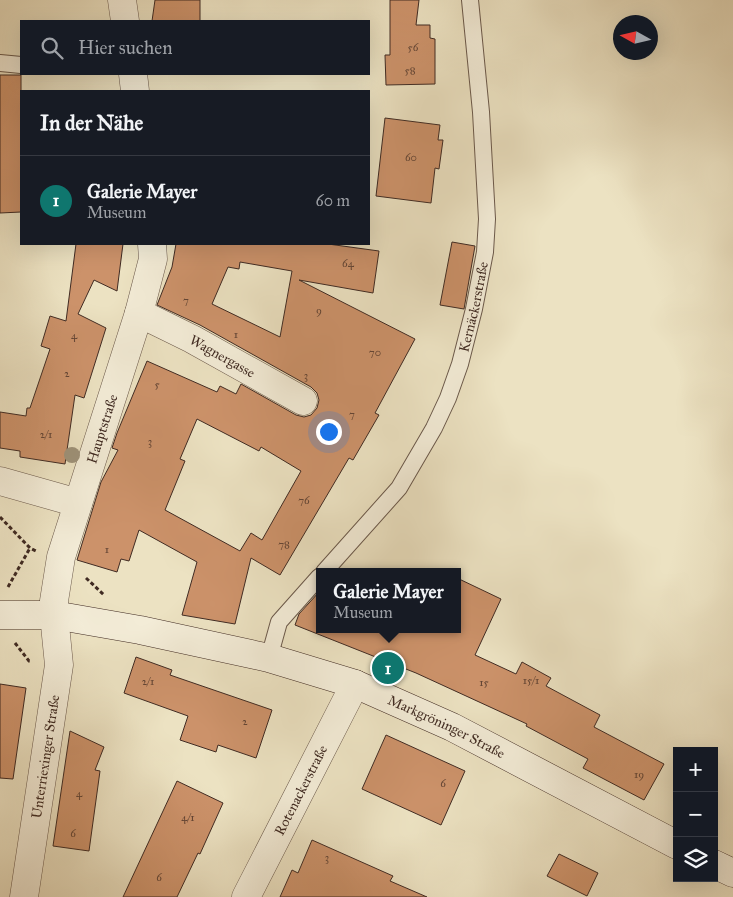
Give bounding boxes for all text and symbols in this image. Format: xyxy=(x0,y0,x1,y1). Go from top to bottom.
north arrow xyxy=(613,15,658,60)
search box xyxy=(20,20,370,75)
icon: search xyxy=(38,34,66,62)
text: Hier suchen xyxy=(78,36,172,59)
house number: 56 xyxy=(408,41,419,54)
house number: 58 xyxy=(405,64,416,77)
text: In der Nähe xyxy=(40,110,143,136)
house number: 60 xyxy=(405,151,417,164)
text: Galerie Mayer xyxy=(87,180,197,203)
text: 1 xyxy=(53,191,59,210)
text: 60 m xyxy=(316,191,350,210)
text: Museum xyxy=(87,203,146,222)
house number: 64 xyxy=(342,257,355,270)
street label: Kernäckerstraße xyxy=(455,260,492,354)
house number: 7 xyxy=(183,294,189,307)
house number: 9 xyxy=(316,304,322,317)
house number: 1 xyxy=(234,328,238,341)
house number: 4 xyxy=(71,329,78,342)
street label: Wagnergasse xyxy=(187,331,258,382)
house number: 70 xyxy=(369,346,381,359)
house number: 2 xyxy=(64,367,70,380)
house number: 3 xyxy=(304,369,308,382)
house number: 5 xyxy=(154,378,160,391)
street label: Hauptstraße xyxy=(83,392,122,466)
house number: 7 xyxy=(349,408,355,421)
your location xyxy=(316,419,342,445)
house number: 2/1 xyxy=(40,428,52,441)
house number: 3 xyxy=(148,435,152,448)
house number: 76 xyxy=(298,494,310,507)
house number: 78 xyxy=(278,538,290,551)
house number: 1 xyxy=(105,543,109,556)
popup xyxy=(316,568,461,633)
text: Galerie Mayer xyxy=(333,580,444,603)
text: Museum xyxy=(333,603,393,622)
pin: 1 xyxy=(372,649,404,687)
house number: 15/1 xyxy=(523,674,539,687)
house number: 2/1 xyxy=(142,675,154,688)
house number: 15 xyxy=(479,676,489,689)
street label: Markgröninger Straße xyxy=(385,692,508,762)
street label: Unterriexinger Straße xyxy=(28,694,63,820)
house number: 2 xyxy=(242,715,248,728)
street label: Rotenackerstraße xyxy=(271,742,331,838)
map controls xyxy=(673,747,718,882)
button: + xyxy=(673,747,718,792)
house number: 19 xyxy=(634,768,644,781)
house number: 6 xyxy=(440,777,446,790)
house number: 4 xyxy=(76,787,83,800)
button: − xyxy=(673,792,718,837)
house number: 4/1 xyxy=(181,811,195,824)
house number: 6 xyxy=(70,827,76,840)
button: layers xyxy=(673,837,718,882)
house number: 3 xyxy=(325,851,329,864)
house number: 6 xyxy=(156,871,162,884)

